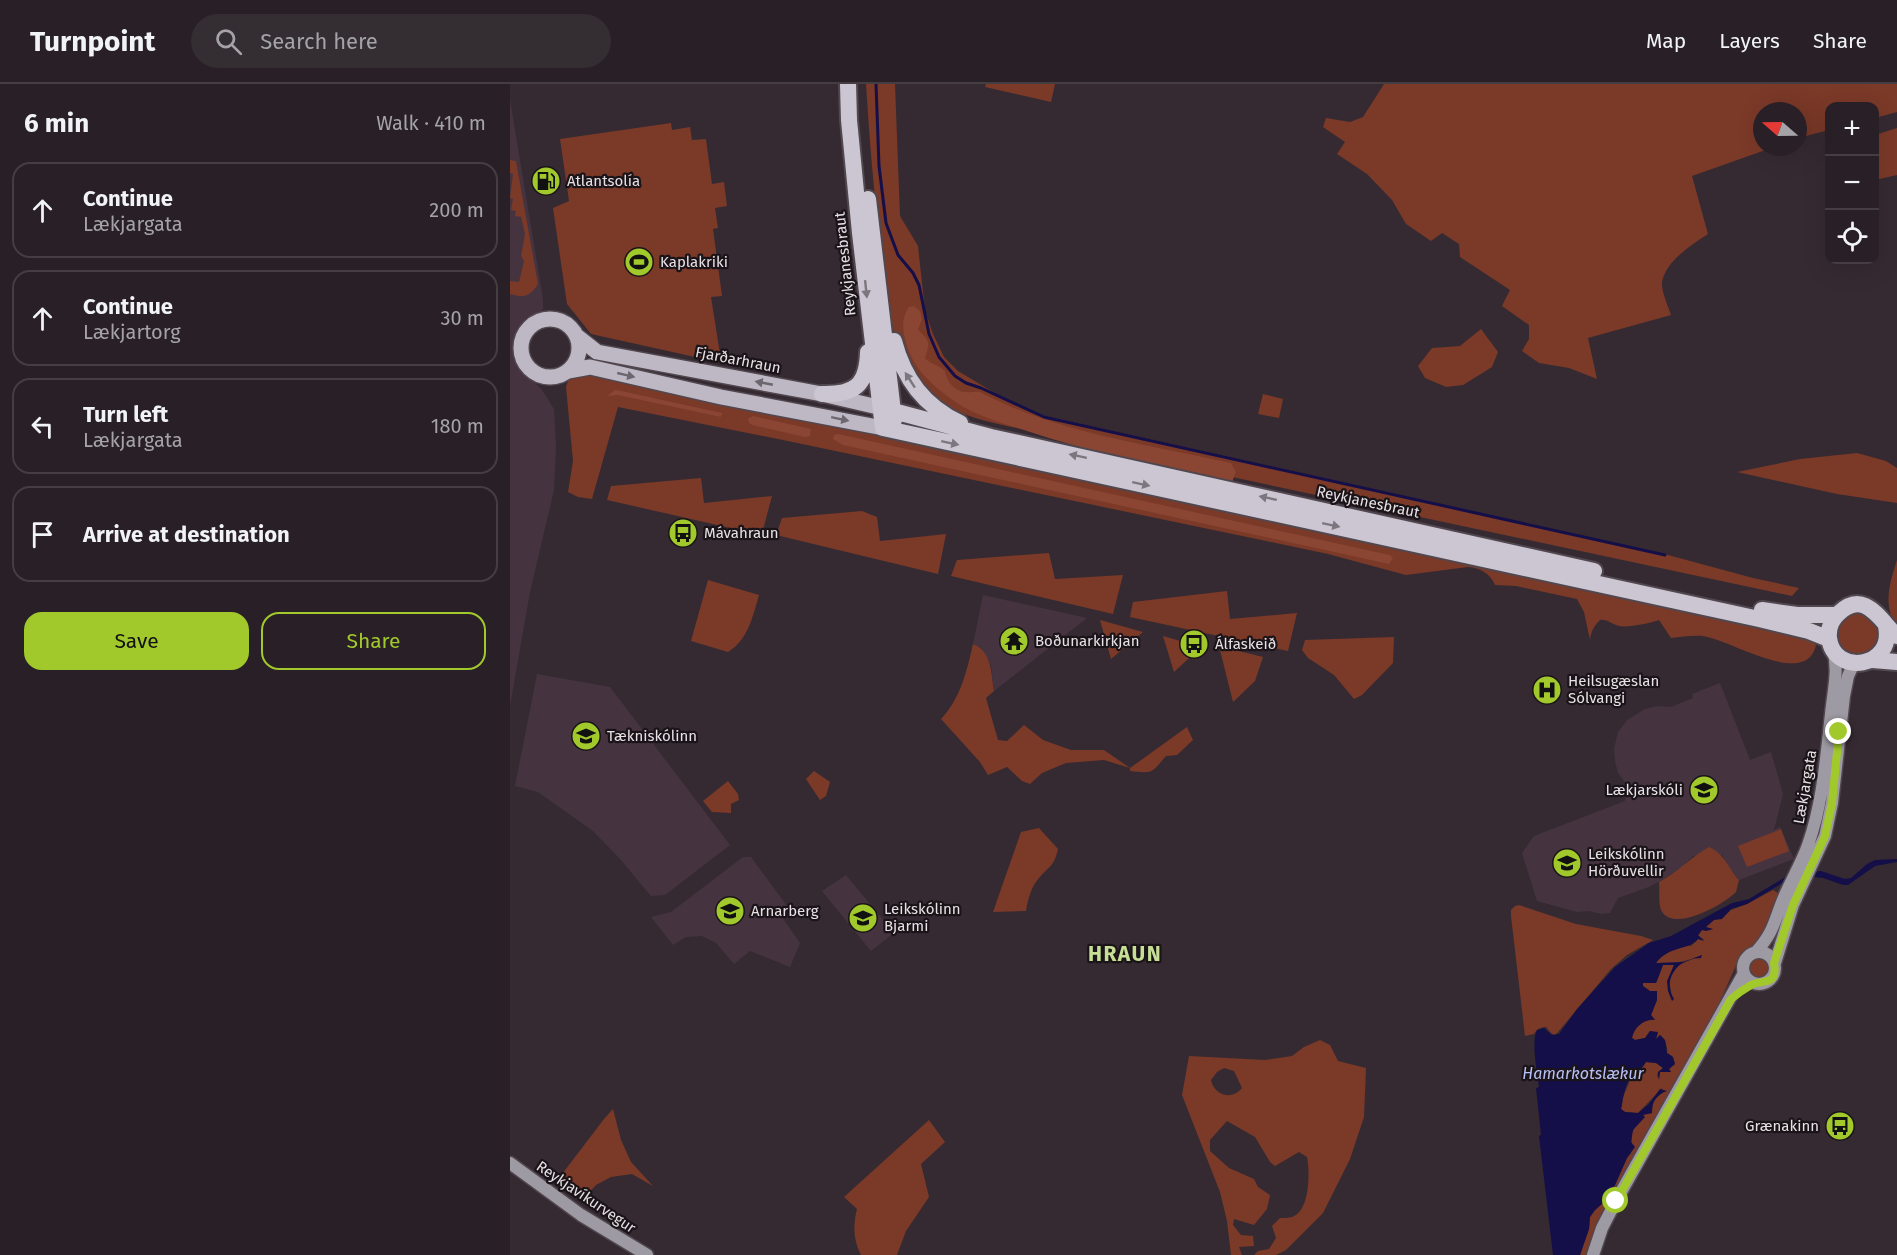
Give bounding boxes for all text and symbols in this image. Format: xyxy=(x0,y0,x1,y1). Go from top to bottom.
search box xyxy=(191,14,611,68)
text: Turnpoint xyxy=(30,25,155,58)
icon: search xyxy=(212,25,245,58)
text: Search here xyxy=(260,28,378,55)
text: Map xyxy=(1646,28,1686,54)
text: Layers xyxy=(1719,28,1780,54)
text: Share xyxy=(1813,28,1867,54)
north arrow xyxy=(1753,102,1807,156)
map controls xyxy=(1825,102,1879,264)
button: + xyxy=(1825,102,1879,156)
text: 6 min xyxy=(24,108,89,139)
text: Walk · 410 m xyxy=(376,111,486,135)
button: − xyxy=(1825,156,1879,210)
fuel station icon: Atlantsolía xyxy=(530,165,562,197)
place label: Atlantsolía xyxy=(567,172,640,190)
text: Continue xyxy=(83,185,173,212)
icon: ahead xyxy=(26,194,59,227)
text: 200 m xyxy=(429,198,484,222)
street label: Reykjanesbraut xyxy=(831,210,859,317)
button: locate xyxy=(1825,210,1879,264)
text: Lækjargata xyxy=(83,212,183,236)
sports icon: Kaplakriki xyxy=(623,246,655,278)
place label: Kaplakriki xyxy=(660,253,728,271)
one-way arrow xyxy=(861,279,871,298)
text: Continue xyxy=(83,293,173,320)
icon: ahead xyxy=(26,302,59,335)
text: 30 m xyxy=(440,306,484,330)
text: Lækjartorg xyxy=(83,320,181,344)
street label: Fjarðarhraun xyxy=(694,343,782,377)
one-way arrow xyxy=(616,370,635,380)
one-way arrow xyxy=(904,373,916,389)
one-way arrow xyxy=(755,378,774,387)
text: Turn left xyxy=(83,401,168,428)
icon: left xyxy=(26,410,59,443)
text: 180 m xyxy=(431,414,484,438)
one-way arrow xyxy=(831,415,849,425)
text: Lækjargata xyxy=(83,428,183,452)
one-way arrow xyxy=(941,439,960,448)
one-way arrow xyxy=(1068,451,1087,460)
one-way arrow xyxy=(1131,480,1150,489)
street label: Reykjanesbraut xyxy=(1315,482,1422,522)
one-way arrow xyxy=(1258,493,1277,502)
bus stop icon: Mávahraun xyxy=(667,517,699,549)
icon: arrive xyxy=(26,518,59,551)
text: Arrive at destination xyxy=(83,521,290,548)
one-way arrow xyxy=(1322,521,1341,530)
place label: Mávahraun xyxy=(704,524,779,542)
button: Save xyxy=(24,612,249,670)
button: Share xyxy=(261,612,486,670)
temple icon: Boðunarkirkjan xyxy=(998,625,1030,657)
bus stop icon: Álfaskeið xyxy=(1178,628,1210,660)
place label: Boðunarkirkjan xyxy=(1035,632,1139,650)
place label: Álfaskeið xyxy=(1215,635,1276,653)
place label: Heilsugæslan Sólvangi xyxy=(1568,672,1659,707)
hospital icon: Heilsugæslan Sólvangi xyxy=(1531,674,1563,706)
route end xyxy=(1825,718,1851,744)
school or university icon: Tækniskólinn xyxy=(570,720,602,752)
place label: Tækniskólinn xyxy=(607,727,697,745)
street label: Lækjargata xyxy=(1790,749,1820,825)
school or university icon: Lækjarskóli xyxy=(1688,774,1720,806)
place label: Lækjarskóli xyxy=(1605,781,1683,799)
place label: Leikskólinn Hörðuvellir xyxy=(1588,845,1665,880)
school or university icon: Leikskólinn Hörðuvellir xyxy=(1551,847,1583,879)
school or university icon: Arnarberg xyxy=(714,895,746,927)
place label: Leikskólinn Bjarmi xyxy=(884,900,961,935)
place label: Arnarberg xyxy=(751,902,819,920)
school or university icon: Leikskólinn Bjarmi xyxy=(847,902,879,934)
district label: HRAUN xyxy=(1088,941,1162,967)
water label: Hamarkotslækur xyxy=(1522,1064,1645,1083)
bus stop icon: Grænakinn xyxy=(1824,1110,1856,1142)
place label: Grænakinn xyxy=(1745,1117,1819,1135)
street label: Reykjavíkurvegur xyxy=(533,1157,639,1237)
route start xyxy=(1602,1187,1628,1213)

